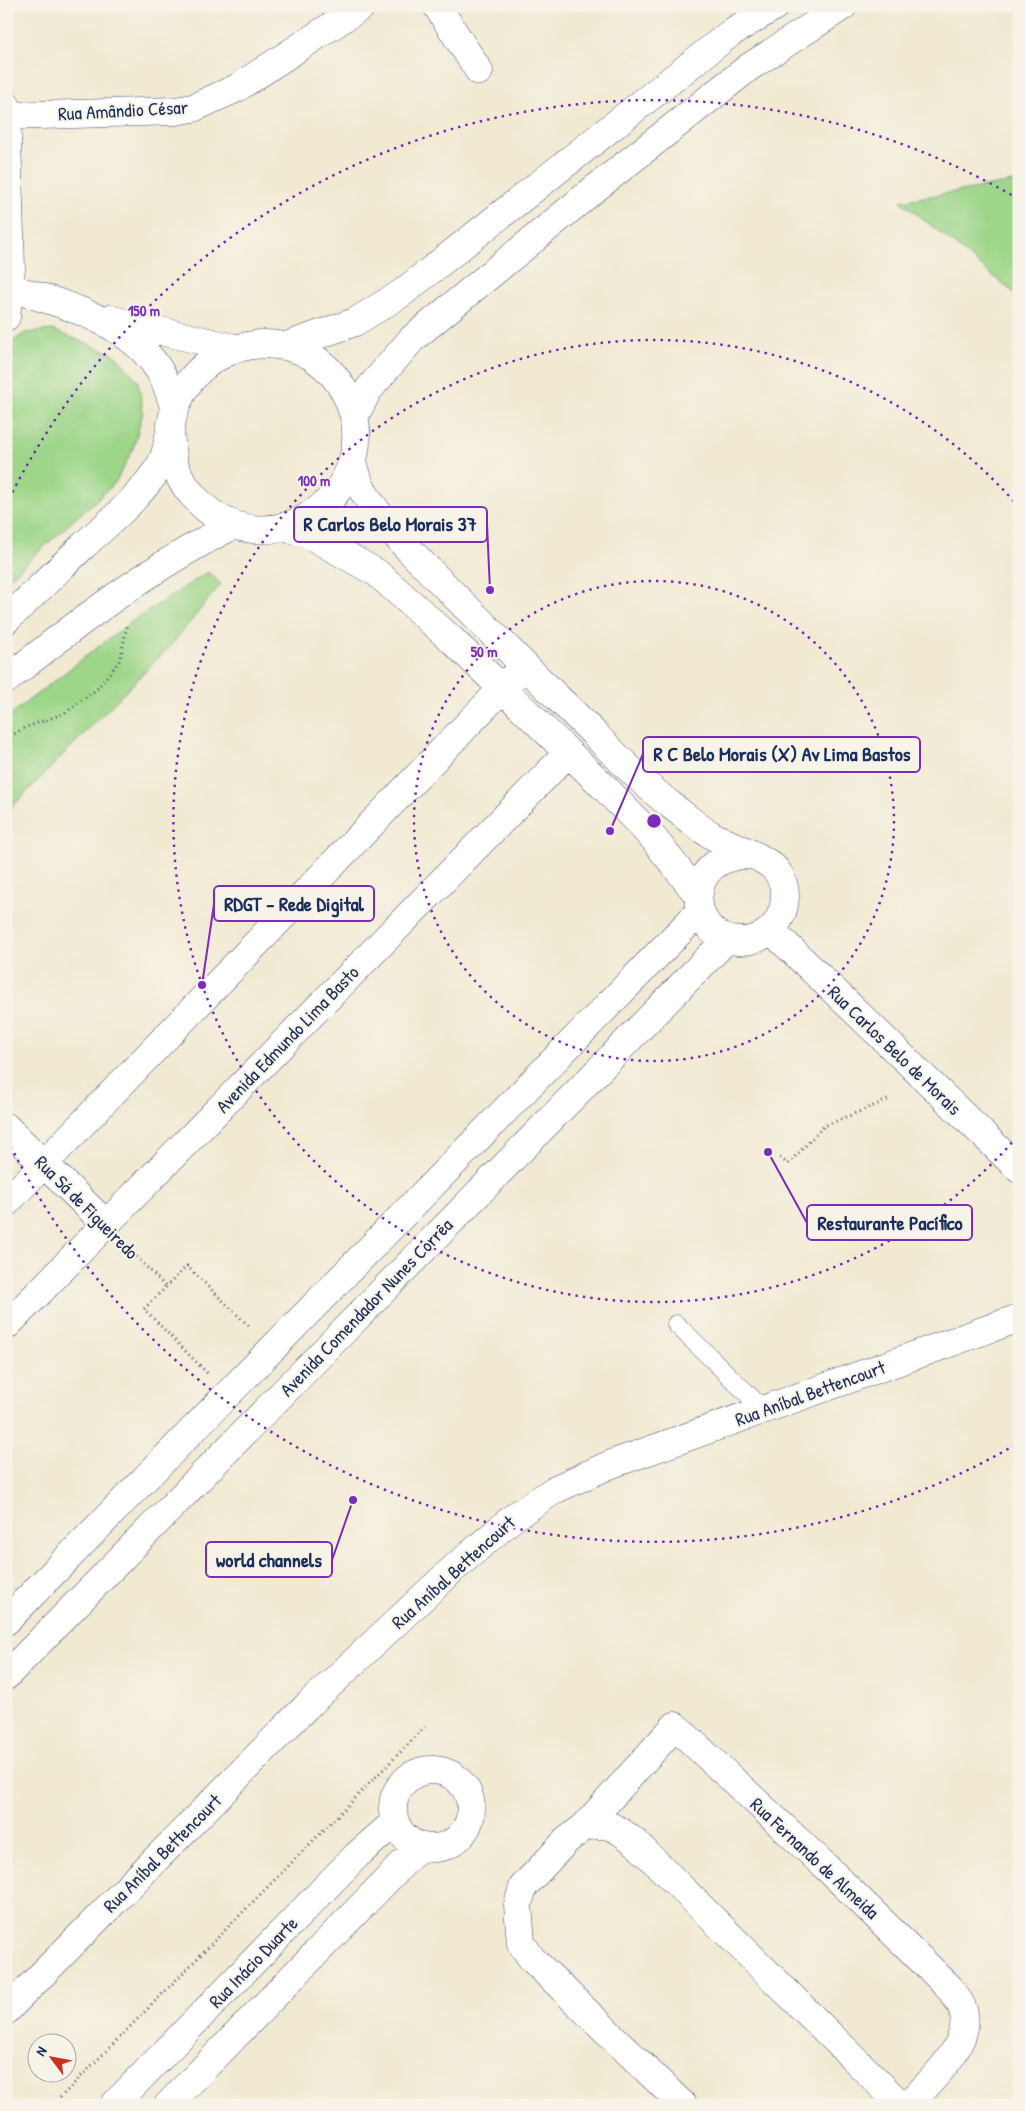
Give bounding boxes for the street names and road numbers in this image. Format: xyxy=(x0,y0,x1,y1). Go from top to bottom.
street label: Rua Amândio César xyxy=(57,94,189,126)
street label: Avenida Edmundo Lima Basto xyxy=(210,959,364,1118)
street label: Rua Carlos Belo de Morais xyxy=(822,979,968,1121)
street label: Rua Sá de Figueiredo xyxy=(29,1149,145,1265)
street label: Avenida Comendador Nunes Corrêa xyxy=(274,1212,459,1402)
street label: Rua Aníbal Bettencourt xyxy=(731,1354,889,1432)
street label: Rua Aníbal Bettencourt xyxy=(386,1509,521,1634)
street label: Rua Aníbal Bettencourt xyxy=(97,1788,227,1918)
street label: Rua Fernando de Almeida xyxy=(745,1791,885,1925)
street label: Rua Inácio Duarte xyxy=(203,1910,304,2013)

